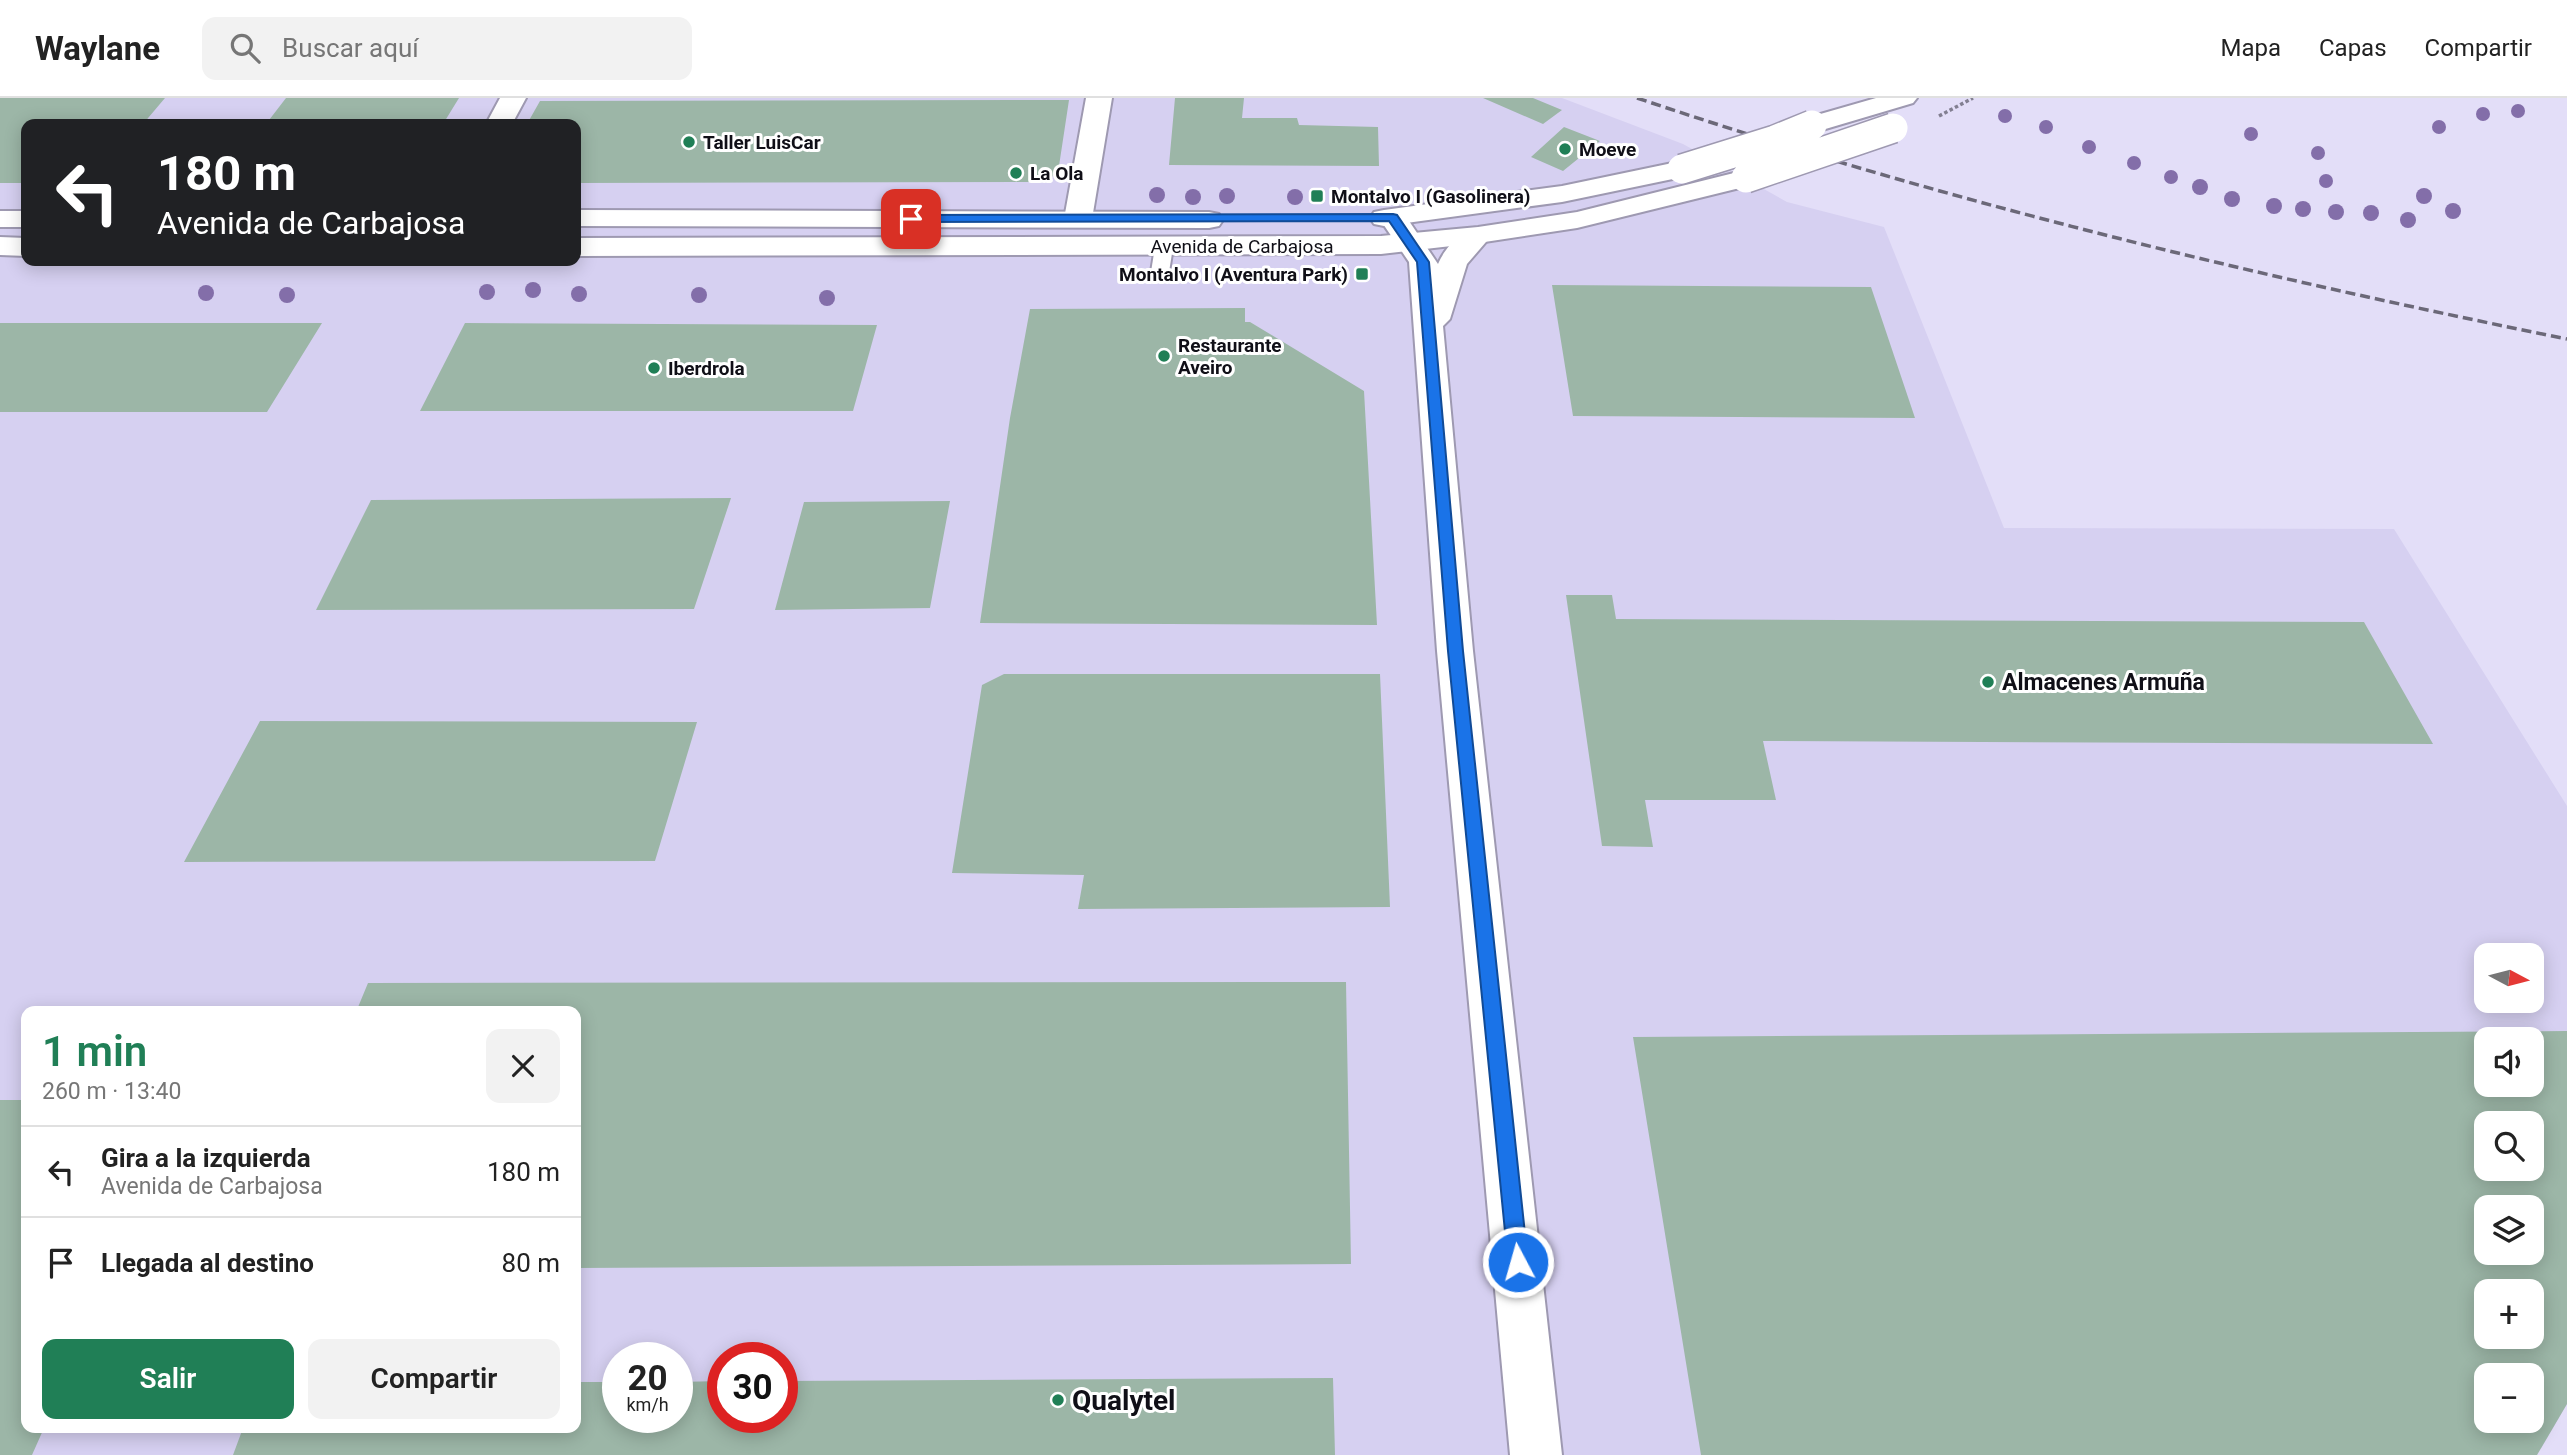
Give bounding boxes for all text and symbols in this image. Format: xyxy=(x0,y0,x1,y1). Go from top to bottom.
search box xyxy=(202,17,692,80)
text: Waylane xyxy=(35,29,160,68)
icon: search xyxy=(226,29,264,67)
text: Buscar aquí xyxy=(282,33,419,63)
text: Mapa xyxy=(2220,34,2281,62)
text: Capas xyxy=(2319,34,2387,62)
text: Compartir xyxy=(2425,34,2532,62)
place label: Taller LuisCar xyxy=(703,131,821,154)
marker: Taller LuisCar xyxy=(681,134,697,150)
place label: Moeve xyxy=(1579,138,1636,161)
marker: Moeve xyxy=(1557,141,1573,157)
text: 180 m xyxy=(157,145,296,202)
icon: left xyxy=(42,147,133,238)
place label: La Ola xyxy=(1030,162,1083,185)
marker: La Ola xyxy=(1008,165,1024,181)
place label: Montalvo I (Gasolinera) xyxy=(1331,185,1531,208)
marker: Montalvo I (Gasolinera) xyxy=(1309,188,1325,204)
pin xyxy=(881,189,941,249)
icon: arrive xyxy=(892,200,930,238)
text: Avenida de Carbajosa xyxy=(157,204,465,242)
street label: Avenida de Carbajosa xyxy=(1150,235,1334,258)
place label: Montalvo I (Aventura Park) xyxy=(1119,263,1348,286)
marker: Montalvo I (Aventura Park) xyxy=(1354,266,1370,282)
place label: Restaurante Aveiro xyxy=(1178,334,1282,379)
marker: Restaurante Aveiro xyxy=(1156,348,1172,364)
place label: Iberdrola xyxy=(668,357,745,380)
marker: Iberdrola xyxy=(646,360,662,376)
place label: Almacenes Armuña xyxy=(2002,669,2205,696)
marker: Almacenes Armuña xyxy=(1980,674,1996,690)
north arrow xyxy=(2474,943,2544,1013)
map controls xyxy=(2474,943,2544,1433)
text: 1 min xyxy=(42,1027,147,1076)
button: sound xyxy=(2474,1027,2544,1097)
button: close xyxy=(486,1029,560,1103)
text: 260 m · 13:40 xyxy=(42,1078,181,1105)
button: search xyxy=(2474,1111,2544,1181)
text: Gira a la izquierda xyxy=(101,1143,311,1173)
icon: left xyxy=(42,1153,80,1191)
text: 180 m xyxy=(487,1157,560,1187)
text: Avenida de Carbajosa xyxy=(101,1173,323,1200)
button: layers xyxy=(2474,1195,2544,1265)
position arrow xyxy=(1481,1225,1555,1299)
icon: arrive xyxy=(42,1244,80,1282)
text: Llegada al destino xyxy=(101,1248,314,1278)
text: 80 m xyxy=(502,1248,560,1278)
button: + xyxy=(2474,1279,2544,1349)
button: Salir xyxy=(42,1339,294,1419)
button: Compartir xyxy=(308,1339,560,1419)
speed limit sign: 30 xyxy=(707,1342,798,1433)
text: 20 xyxy=(627,1358,668,1399)
button: − xyxy=(2474,1363,2544,1433)
place label: Qualytel xyxy=(1072,1384,1175,1417)
marker: Qualytel xyxy=(1050,1392,1066,1408)
text: km/h xyxy=(626,1394,669,1415)

